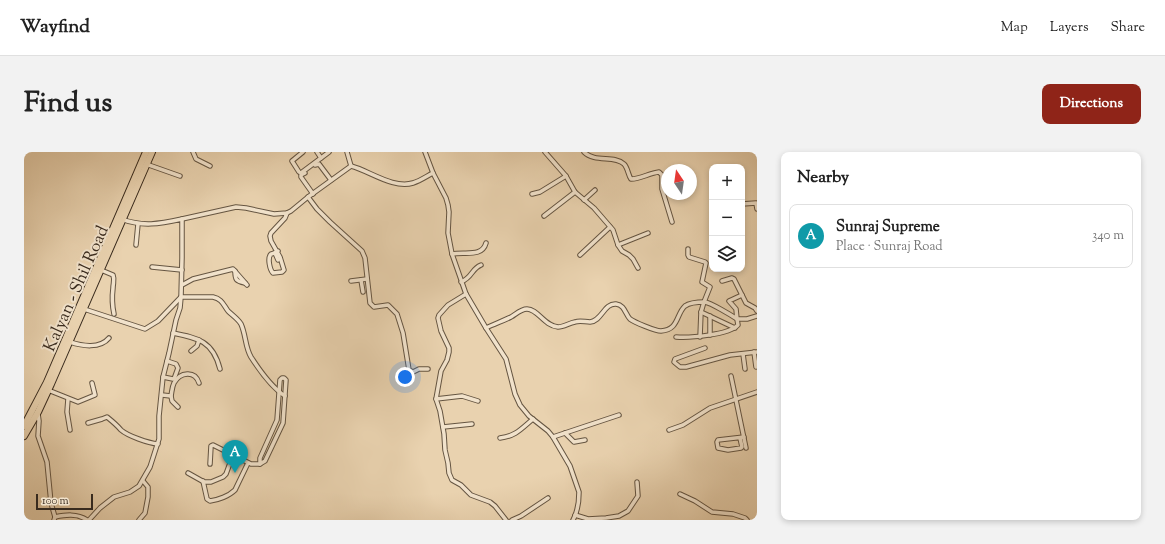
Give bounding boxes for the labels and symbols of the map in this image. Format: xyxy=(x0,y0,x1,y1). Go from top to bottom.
north arrow xyxy=(661,164,697,200)
street label: Kalyan - Shil Road xyxy=(38,222,116,356)
your location xyxy=(395,367,415,387)
pin: A xyxy=(222,440,248,473)
scale bar xyxy=(36,492,93,511)

